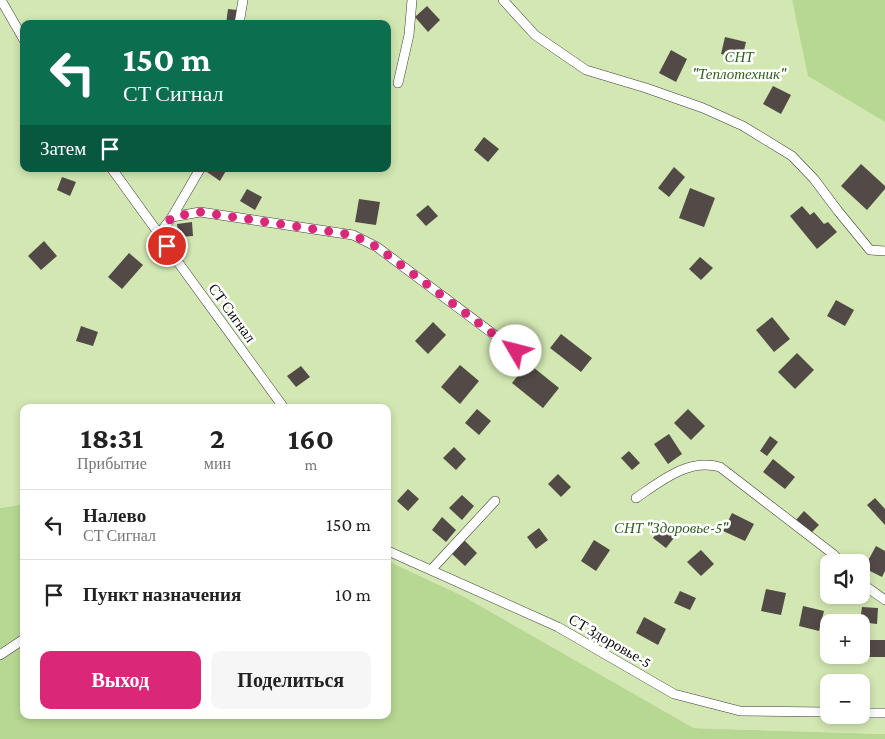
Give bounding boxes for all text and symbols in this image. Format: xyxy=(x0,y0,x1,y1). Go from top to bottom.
icon: left xyxy=(40,40,105,105)
text: 150 m xyxy=(123,40,211,79)
park label: СНТ "Теплотехник" xyxy=(692,49,787,82)
text: СТ Сигнал xyxy=(123,81,223,106)
icon: arrive xyxy=(96,135,124,163)
text: Затем xyxy=(40,138,86,159)
pin xyxy=(146,225,188,267)
icon: arrive xyxy=(153,232,181,260)
street label: СТ Сигнал xyxy=(205,281,259,346)
position arrow xyxy=(489,324,541,376)
text: 18:31 xyxy=(80,421,143,454)
text: 2 xyxy=(210,421,225,454)
text: 160 xyxy=(288,422,334,455)
text: Прибытие xyxy=(77,455,147,472)
text: мин xyxy=(204,455,231,472)
text: m xyxy=(305,456,317,473)
text: Налево xyxy=(83,505,146,526)
icon: left xyxy=(40,511,68,539)
text: 150 m xyxy=(326,514,371,535)
park label: СНТ "Здоровье-5" xyxy=(614,520,729,536)
text: СТ Сигнал xyxy=(83,527,156,544)
map controls xyxy=(820,554,870,724)
button: sound xyxy=(820,554,870,604)
icon: arrive xyxy=(40,581,68,609)
text: Пункт назначения xyxy=(83,584,241,605)
text: 10 m xyxy=(335,584,371,605)
street label: СТ Здоровье-5 xyxy=(566,611,654,671)
button: + xyxy=(820,614,870,664)
button: Выход xyxy=(40,651,201,709)
button: Поделиться xyxy=(211,651,371,709)
button: − xyxy=(820,674,870,724)

